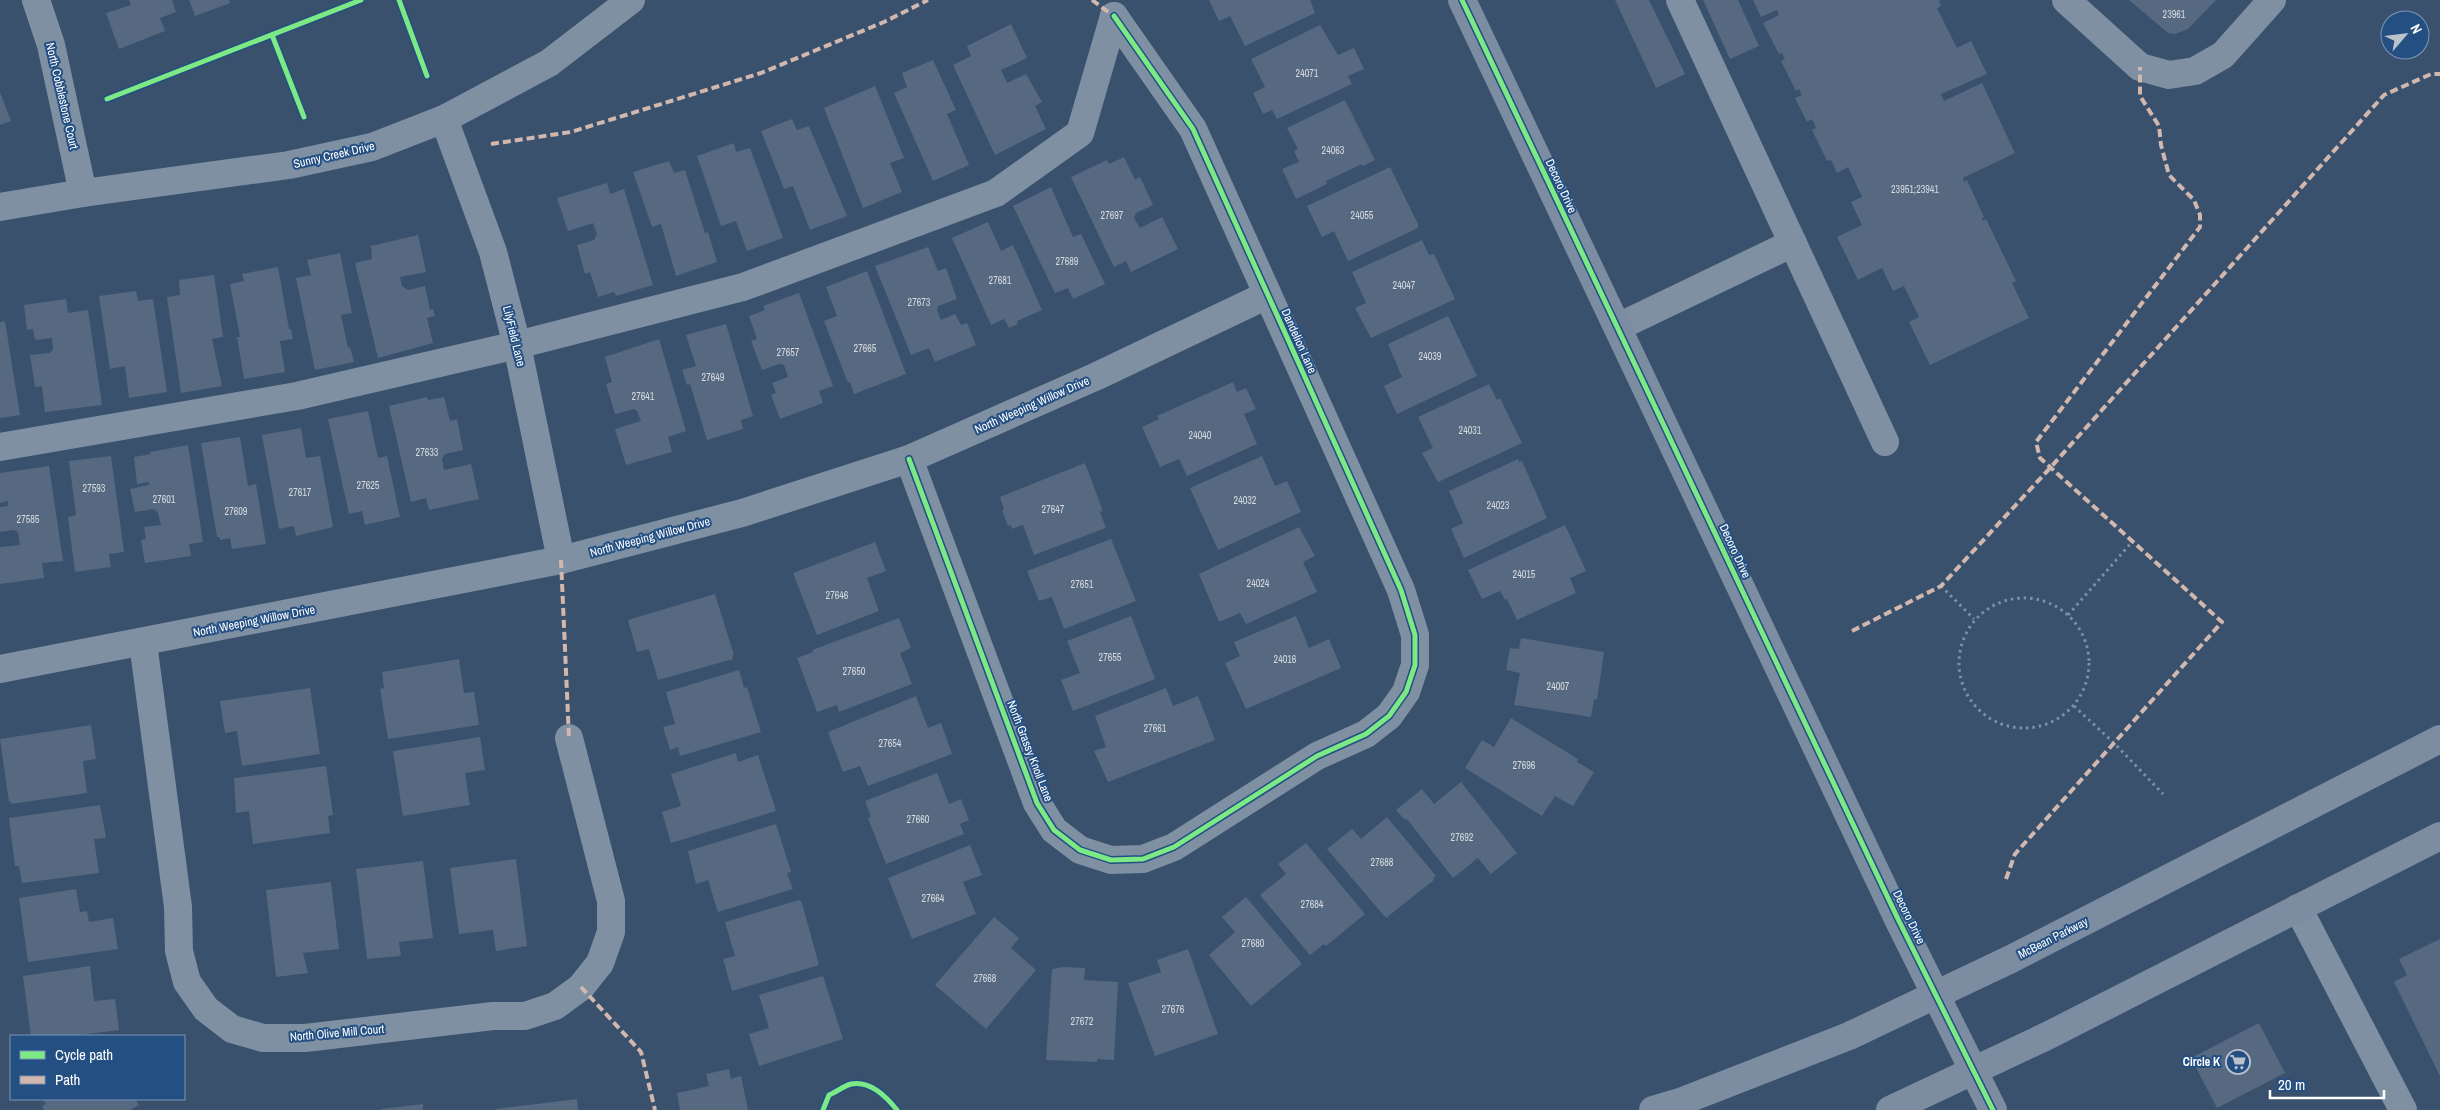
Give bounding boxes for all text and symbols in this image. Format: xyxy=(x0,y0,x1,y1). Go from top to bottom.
house number: 23961 xyxy=(2163,8,2186,21)
north arrow xyxy=(2380,10,2430,60)
text: N xyxy=(2407,21,2426,37)
street label: North Cobblestone Court xyxy=(42,41,82,151)
house number: 24071 xyxy=(1296,67,1319,80)
street label: Sunny Creek Drive xyxy=(292,138,376,172)
house number: 24063 xyxy=(1322,144,1345,157)
street label: Decoro Drive xyxy=(1542,156,1580,216)
house number: 23951;23941 xyxy=(1891,183,1939,196)
house number: 27697 xyxy=(1101,209,1124,222)
house number: 24055 xyxy=(1351,209,1374,222)
house number: 27689 xyxy=(1056,255,1079,268)
house number: 27681 xyxy=(989,274,1012,287)
house number: 24047 xyxy=(1393,279,1416,292)
house number: 27673 xyxy=(908,296,931,309)
street label: LilyField Lane xyxy=(499,304,529,368)
street label: Dandelion Lane xyxy=(1278,306,1320,376)
house number: 27665 xyxy=(854,342,877,355)
house number: 27657 xyxy=(777,346,800,359)
house number: 24039 xyxy=(1419,350,1442,363)
house number: 27649 xyxy=(702,371,725,384)
street label: North Weeping Willow Drive xyxy=(972,372,1092,438)
house number: 27641 xyxy=(632,390,655,403)
house number: 24031 xyxy=(1459,424,1482,437)
house number: 24040 xyxy=(1189,429,1212,442)
house number: 27633 xyxy=(416,446,439,459)
house number: 27625 xyxy=(357,479,380,492)
house number: 27593 xyxy=(83,482,106,495)
house number: 27617 xyxy=(289,486,312,499)
house number: 27601 xyxy=(153,493,176,506)
house number: 24032 xyxy=(1234,494,1257,507)
house number: 24023 xyxy=(1487,499,1510,512)
house number: 27647 xyxy=(1042,503,1065,516)
house number: 27609 xyxy=(225,505,248,518)
house number: 27585 xyxy=(17,513,40,526)
street label: North Weeping Willow Drive xyxy=(588,513,712,561)
street label: Decoro Drive xyxy=(1716,521,1754,581)
house number: 24015 xyxy=(1513,568,1536,581)
house number: 24024 xyxy=(1247,577,1270,590)
house number: 27651 xyxy=(1071,578,1094,591)
house number: 27646 xyxy=(826,589,849,602)
street label: North Weeping Willow Drive xyxy=(192,601,316,641)
house number: 27655 xyxy=(1099,651,1122,664)
house number: 24016 xyxy=(1274,653,1297,666)
house number: 27650 xyxy=(843,665,866,678)
house number: 24007 xyxy=(1547,680,1570,693)
street label: North Grassy Knoll Lane xyxy=(1003,698,1057,804)
house number: 27661 xyxy=(1144,722,1167,735)
house number: 27654 xyxy=(879,737,902,750)
house number: 27696 xyxy=(1513,759,1536,772)
house number: 27660 xyxy=(907,813,930,826)
house number: 27692 xyxy=(1451,831,1474,844)
house number: 27688 xyxy=(1371,856,1394,869)
street label: Decoro Drive xyxy=(1889,887,1929,947)
house number: 27664 xyxy=(922,892,945,905)
house number: 27684 xyxy=(1301,898,1324,911)
street label: McBean Parkway xyxy=(2015,913,2091,963)
house number: 27680 xyxy=(1242,937,1265,950)
house number: 27668 xyxy=(974,972,997,985)
house number: 27676 xyxy=(1162,1003,1185,1016)
house number: 27672 xyxy=(1071,1015,1094,1028)
street label: North Olive Mill Court xyxy=(289,1021,385,1045)
legend xyxy=(10,1035,185,1100)
text: Cycle path xyxy=(55,1044,113,1065)
supermarket icon: Circle K xyxy=(2225,1049,2251,1075)
place label: Circle K xyxy=(2183,1054,2221,1070)
scale bar xyxy=(2270,1068,2384,1100)
text: Path xyxy=(55,1069,80,1090)
text: 20 m xyxy=(2278,1074,2305,1095)

